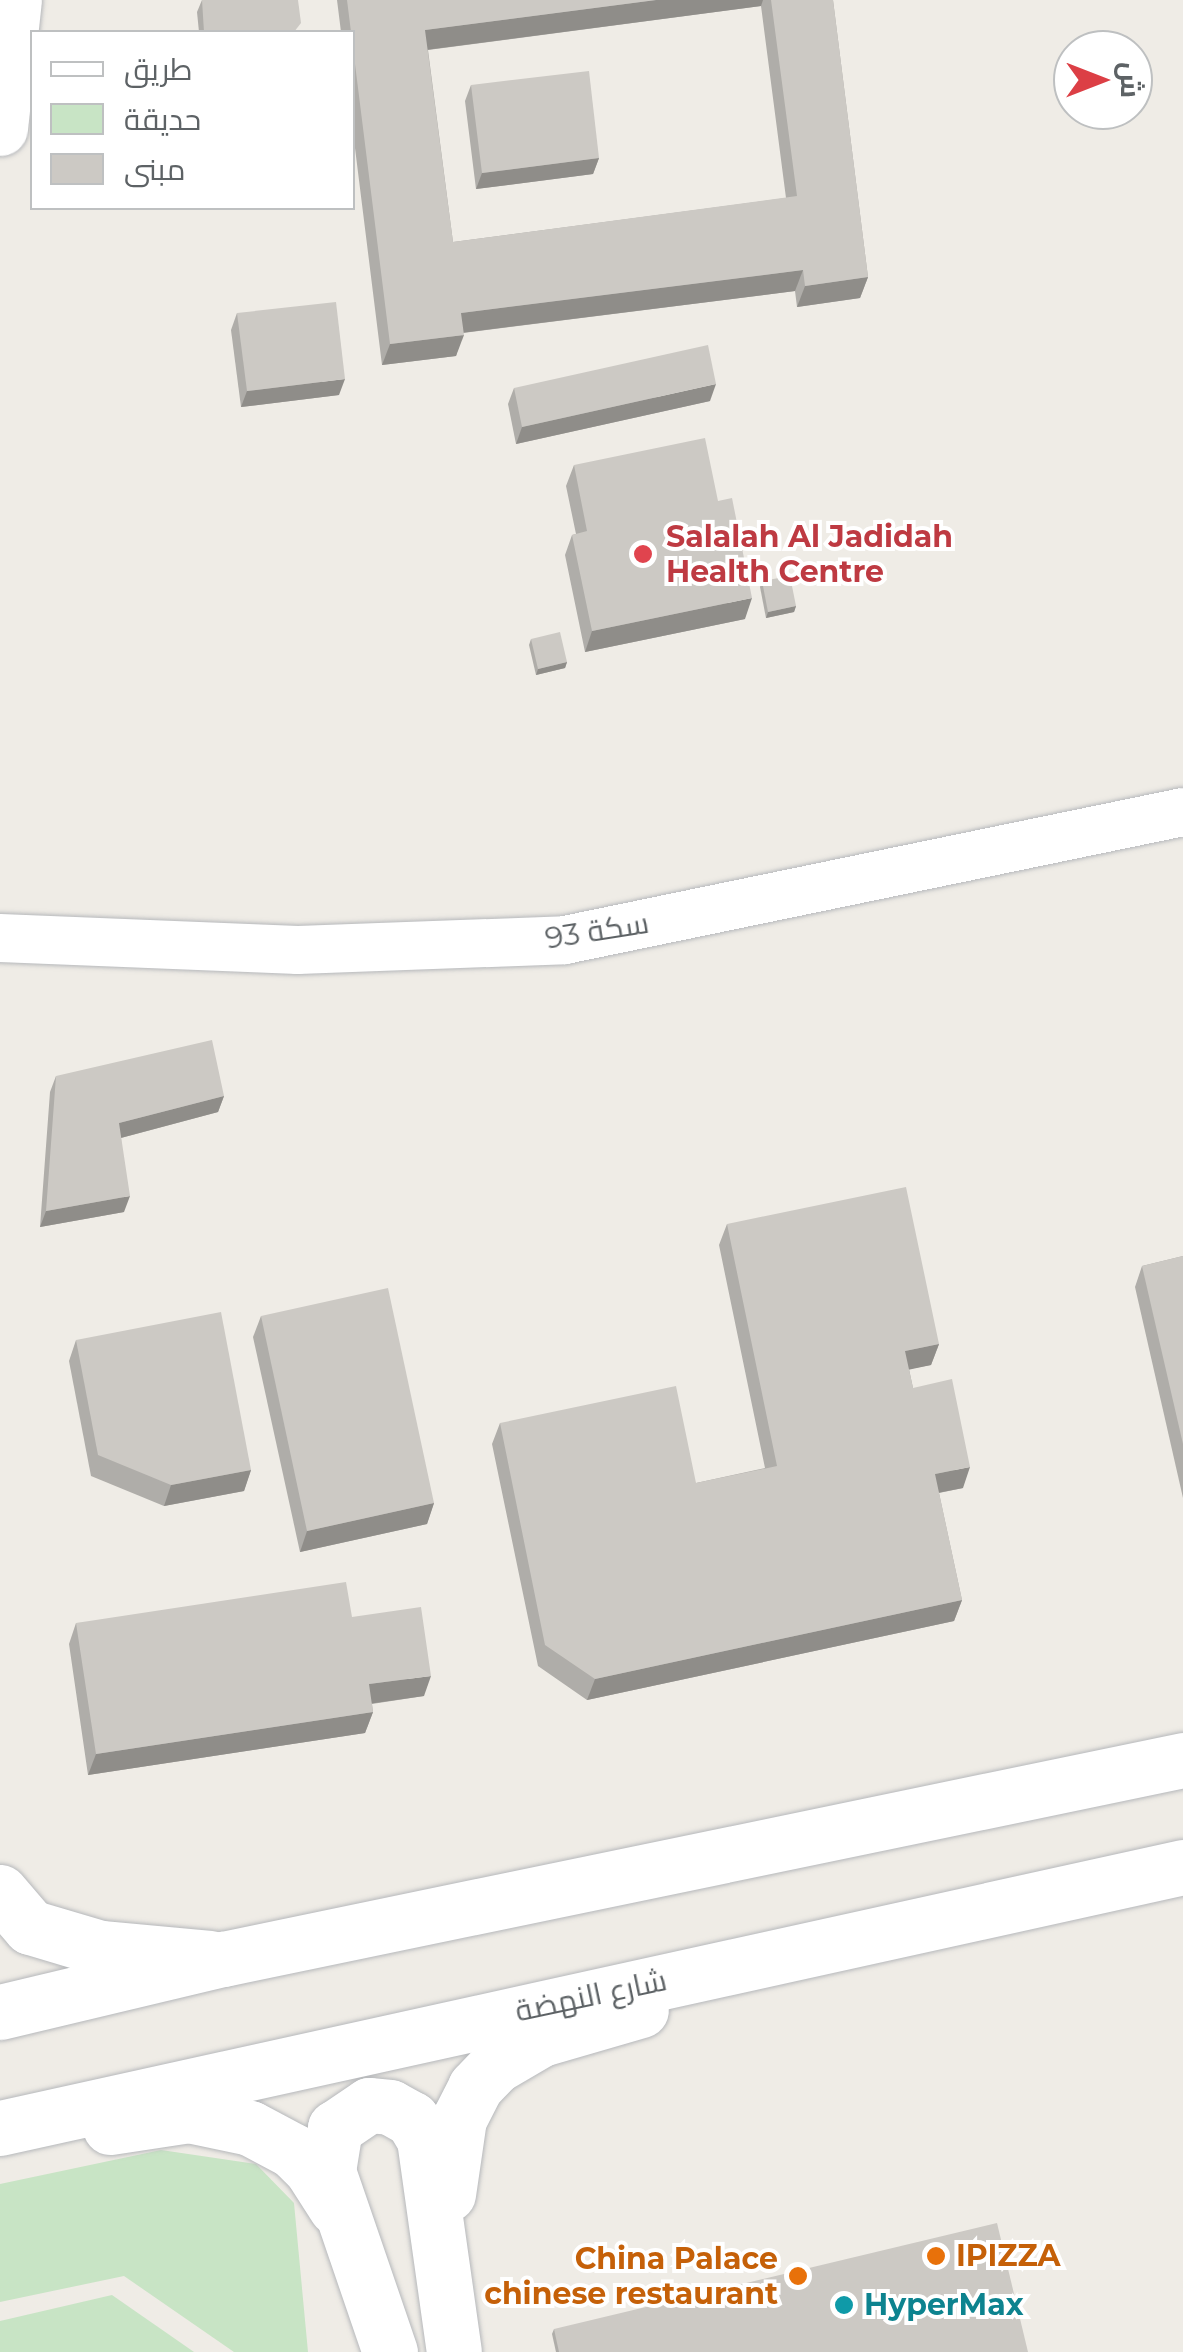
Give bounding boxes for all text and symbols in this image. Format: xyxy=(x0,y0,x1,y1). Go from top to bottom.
legend xyxy=(30,30,355,210)
north arrow xyxy=(1053,30,1153,130)
text: طريق xyxy=(124,51,193,88)
text: ش xyxy=(1114,62,1148,98)
text: حديقة xyxy=(124,101,201,138)
text: مبنى xyxy=(124,151,185,188)
place label: Salalah Al Jadidah Health Centre xyxy=(666,519,953,590)
marker: Salalah Al Jadidah Health Centre xyxy=(630,541,656,567)
street label: سكة 93 xyxy=(543,905,651,957)
street label: شارع النهضة xyxy=(512,1962,670,2030)
place label: IPIZZA xyxy=(956,2238,1061,2274)
place label: China Palace chinese restaurant xyxy=(484,2241,778,2312)
marker: IPIZZA xyxy=(925,2245,947,2267)
marker: China Palace chinese restaurant xyxy=(787,2265,809,2287)
place label: HyperMax xyxy=(864,2287,1024,2323)
marker: HyperMax xyxy=(833,2294,855,2316)

